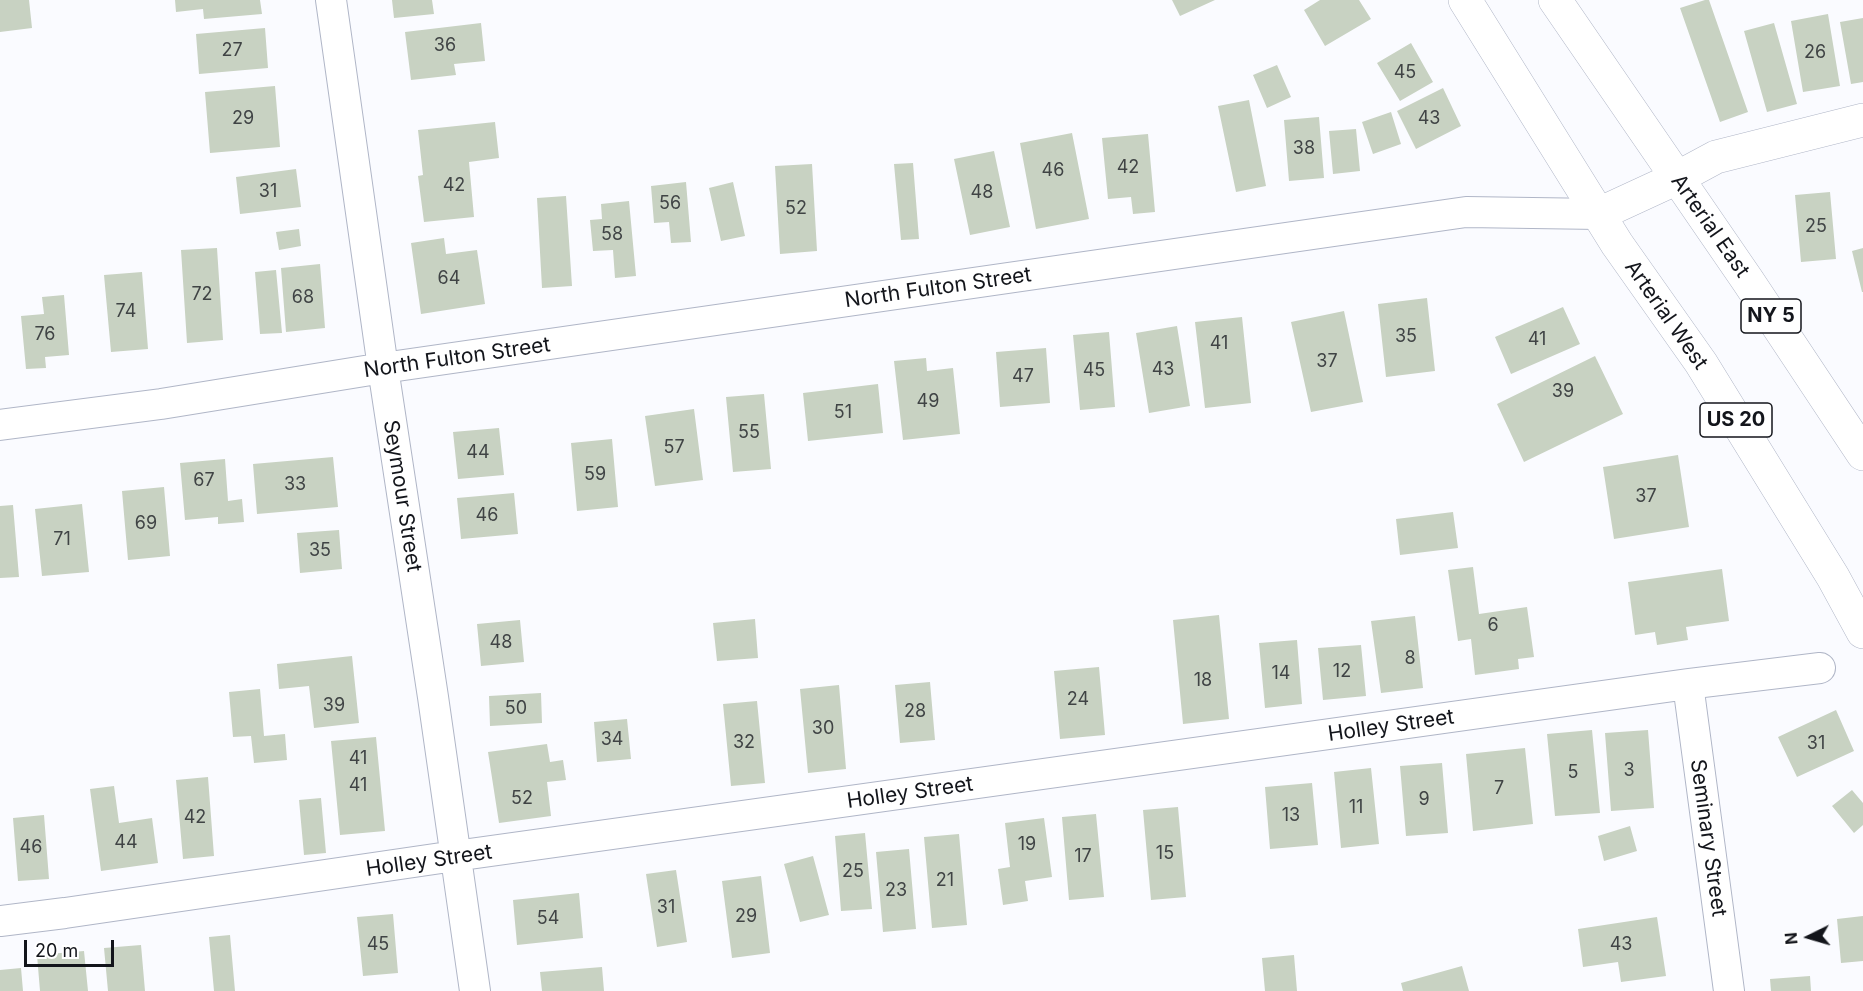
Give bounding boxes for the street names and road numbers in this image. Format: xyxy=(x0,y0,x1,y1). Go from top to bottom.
street label: Arterial East xyxy=(1665,170,1755,282)
street label: Arterial West xyxy=(1619,256,1713,374)
street label: North Fulton Street xyxy=(843,262,1033,314)
road number: NY 5 xyxy=(1741,299,1801,333)
street label: North Fulton Street xyxy=(362,332,552,384)
road number: US 20 xyxy=(1700,403,1772,437)
street label: Seymour Street xyxy=(378,418,426,574)
street label: Holley Street xyxy=(1326,705,1456,747)
street label: Seminary Street xyxy=(1684,758,1732,918)
street label: Holley Street xyxy=(845,772,975,814)
street label: Holley Street xyxy=(364,840,494,882)

